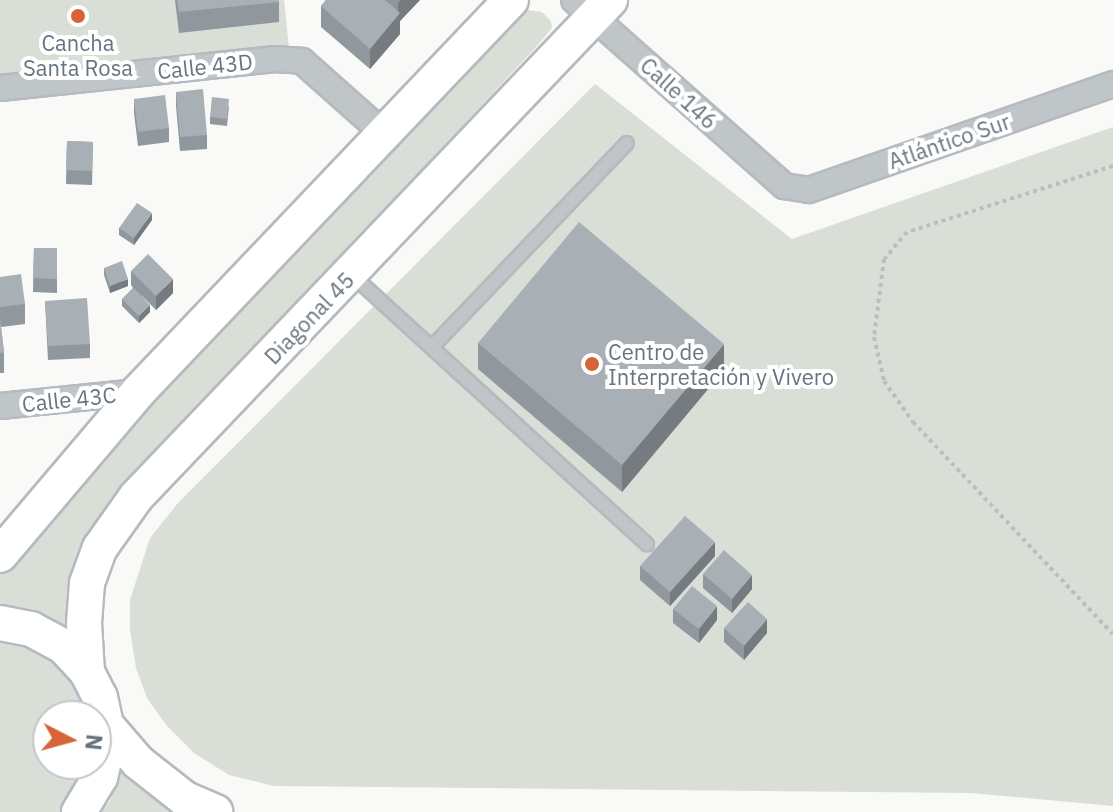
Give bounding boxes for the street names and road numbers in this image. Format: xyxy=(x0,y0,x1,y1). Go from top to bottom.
street label: Calle 43D xyxy=(156,48,254,84)
street label: Calle 146 xyxy=(635,52,723,134)
street label: Atlántico Sur xyxy=(885,108,1013,174)
street label: Diagonal 45 xyxy=(259,267,359,369)
street label: Calle 43C xyxy=(21,381,117,417)

